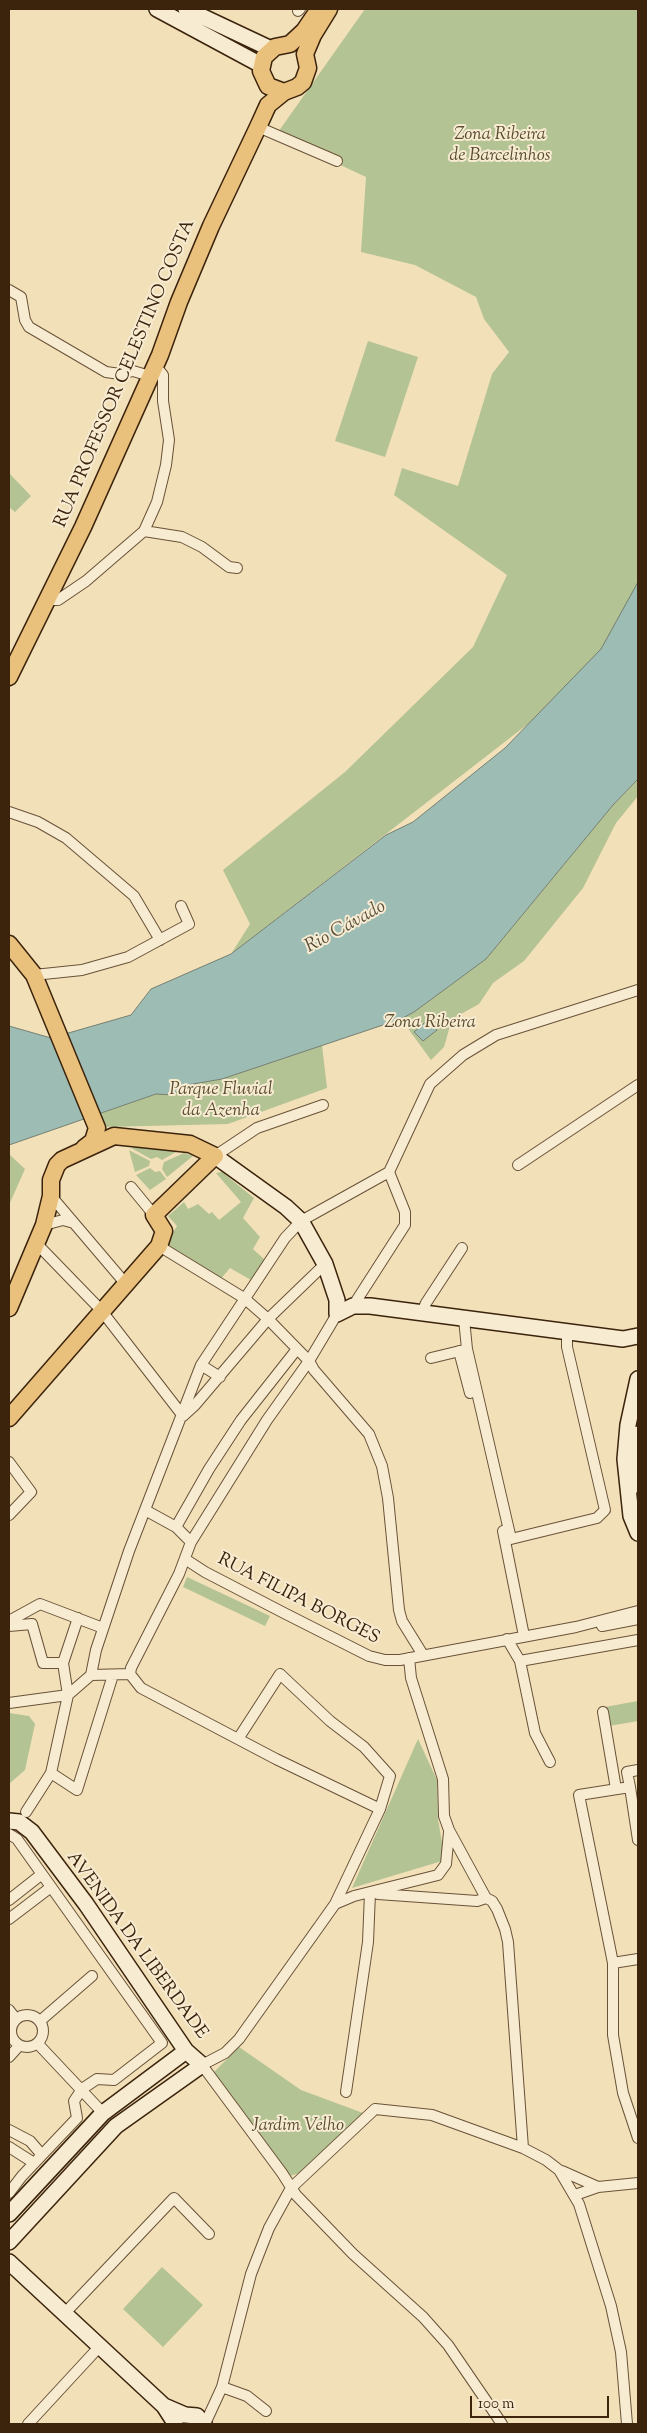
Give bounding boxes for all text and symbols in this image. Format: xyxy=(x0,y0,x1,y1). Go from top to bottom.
park label: Zona Ribeira de Barcelinhos xyxy=(449,125,551,168)
street label: RUA PROFESSOR CELESTINO COSTA xyxy=(51,217,201,531)
water label: Rio Cávado xyxy=(302,896,390,960)
park label: Zona Ribeira xyxy=(384,1013,476,1035)
park label: Parque Fluvial da Azenha xyxy=(169,1080,273,1122)
street label: RUA FILIPA BORGES xyxy=(213,1550,383,1650)
street label: AVENIDA DA LIBERDADE xyxy=(61,1848,211,2044)
park label: Jardim Velho xyxy=(252,2116,344,2138)
scale bar xyxy=(472,2386,611,2418)
text: 100 m xyxy=(478,2394,514,2415)

